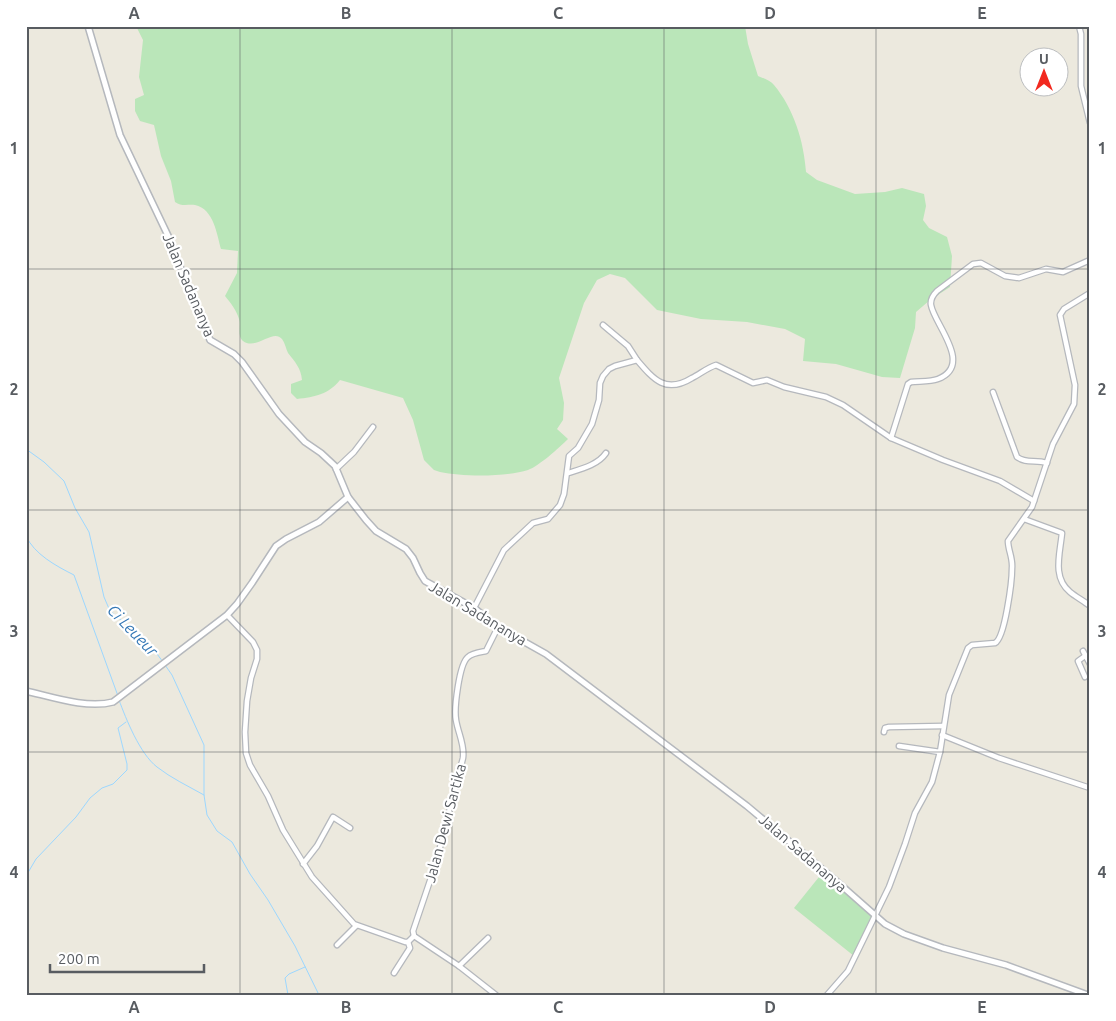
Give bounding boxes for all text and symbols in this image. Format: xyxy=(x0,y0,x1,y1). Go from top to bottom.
text: A xyxy=(128,4,140,22)
text: B xyxy=(341,4,351,22)
text: C xyxy=(553,4,563,22)
text: D xyxy=(764,4,776,22)
text: E xyxy=(977,4,987,22)
north arrow xyxy=(1018,48,1068,98)
text: U xyxy=(1039,51,1049,67)
text: 1 xyxy=(9,139,19,157)
text: 1 xyxy=(1097,139,1107,157)
street label: Jalan Sadananya xyxy=(160,231,218,339)
text: 2 xyxy=(9,380,19,398)
text: 2 xyxy=(1097,380,1107,398)
street label: Jalan Sadananya xyxy=(426,577,530,649)
water label: Ci Leueur xyxy=(104,601,162,660)
text: 3 xyxy=(9,622,19,640)
text: 3 xyxy=(1097,622,1107,640)
street label: Jalan Dewi Sartika xyxy=(421,762,469,884)
street label: Jalan Sadananya xyxy=(756,810,850,896)
text: 4 xyxy=(9,863,19,881)
text: 4 xyxy=(1097,863,1107,881)
scale bar xyxy=(50,941,204,973)
text: 200 m xyxy=(58,950,100,967)
text: A xyxy=(128,998,140,1016)
text: B xyxy=(341,998,351,1016)
text: C xyxy=(553,998,563,1016)
text: D xyxy=(764,998,776,1016)
text: E xyxy=(977,998,987,1016)

